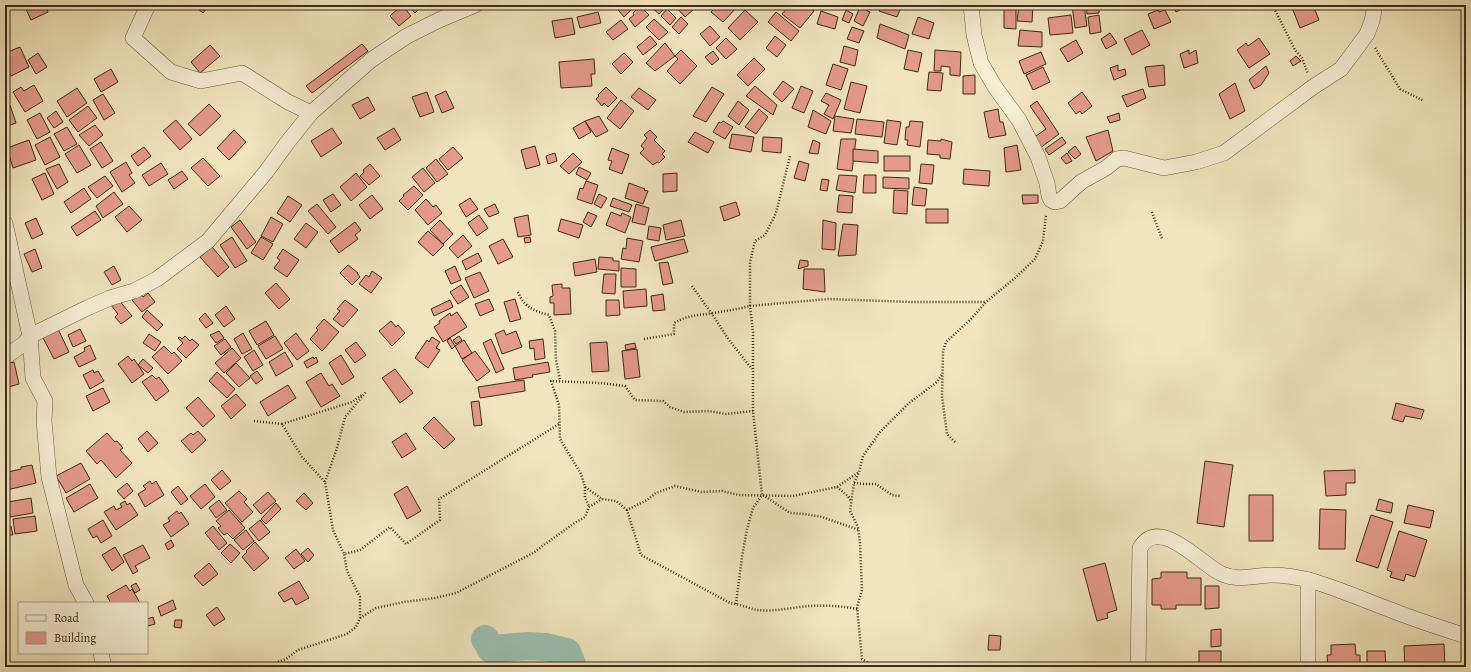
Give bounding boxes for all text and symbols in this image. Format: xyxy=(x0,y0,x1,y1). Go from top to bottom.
legend xyxy=(18,602,148,654)
text: Road xyxy=(54,610,80,626)
text: Building xyxy=(54,630,96,646)

